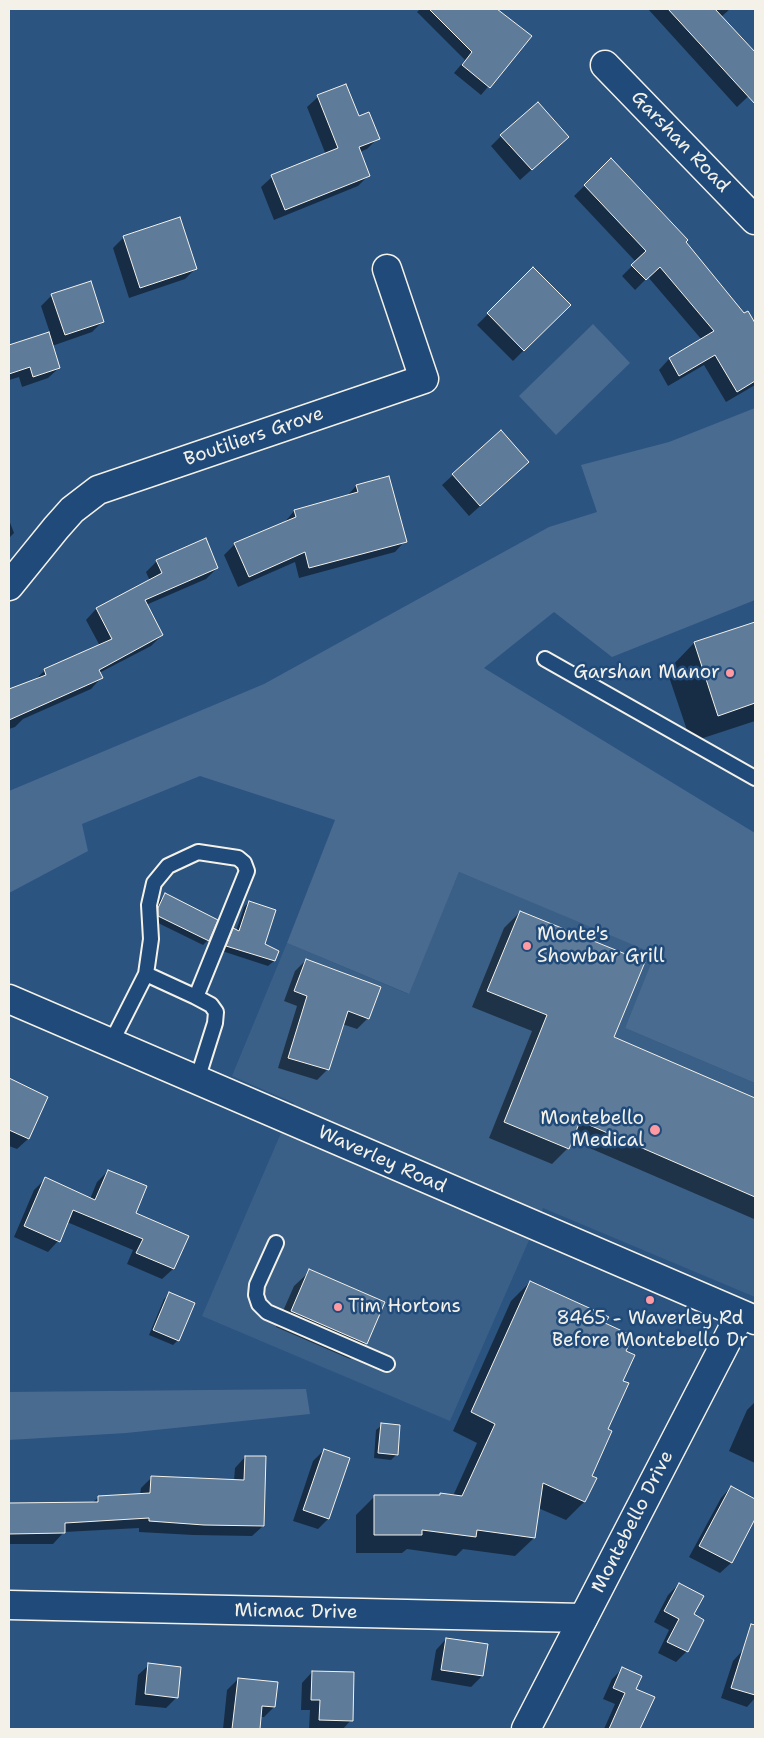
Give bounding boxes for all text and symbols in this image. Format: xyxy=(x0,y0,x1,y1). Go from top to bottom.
street label: Garshan Road xyxy=(626,86,734,198)
street label: Boutiliers Grove xyxy=(181,402,327,472)
place label: Garshan Manor xyxy=(573,662,720,684)
marker: Garshan Manor xyxy=(724,667,736,679)
place label: Monte's Showbar Grill xyxy=(537,924,664,968)
marker: Monte's Showbar Grill xyxy=(521,940,533,952)
place label: Montebello Medical xyxy=(540,1108,644,1152)
street label: Waverley Road xyxy=(314,1121,450,1199)
marker: Montebello Medical xyxy=(648,1123,662,1137)
marker: 8465 - Waverley Rd Before Montebello Dr xyxy=(644,1294,656,1306)
place label: Tim Hortons xyxy=(348,1296,461,1318)
marker: Tim Hortons xyxy=(332,1301,344,1313)
place label: 8465 - Waverley Rd Before Montebello Dr xyxy=(552,1308,748,1352)
street label: Montebello Drive xyxy=(587,1447,679,1597)
street label: Micmac Drive xyxy=(234,1600,358,1624)

